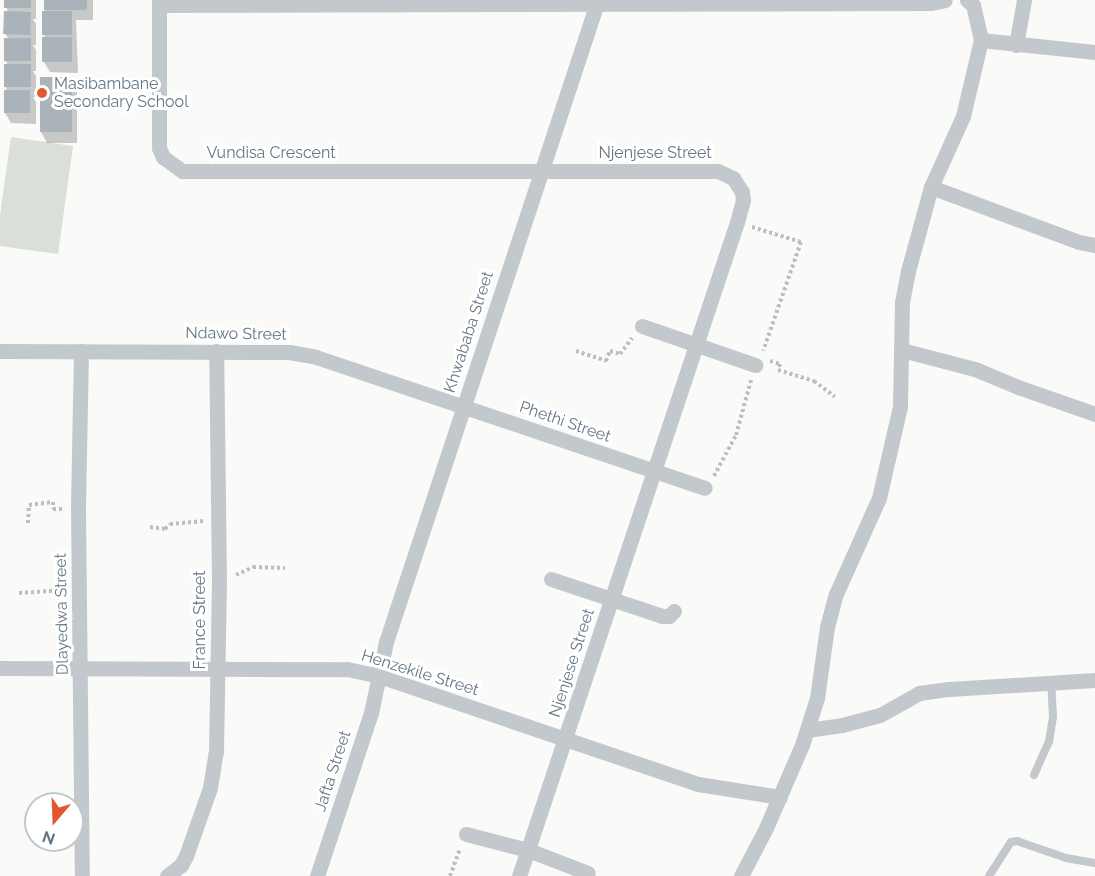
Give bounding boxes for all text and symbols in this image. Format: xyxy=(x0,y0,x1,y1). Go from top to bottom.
place label: Masibambane Secondary School xyxy=(54,74,189,112)
marker: Masibambane Secondary School xyxy=(35,86,49,100)
street label: Vundisa Crescent xyxy=(206,143,336,163)
street label: Njenjese Street xyxy=(598,143,712,163)
street label: Khwababa Street xyxy=(440,269,498,395)
street label: Ndawo Street xyxy=(185,324,287,344)
street label: Phethi Street xyxy=(517,397,613,447)
street label: Dlayedwa Street xyxy=(51,553,73,675)
street label: France Street xyxy=(190,571,210,669)
street label: Njenjese Street xyxy=(545,606,599,720)
street label: Henzekile Street xyxy=(359,646,481,700)
street label: Jafta Street xyxy=(311,728,355,814)
north arrow xyxy=(24,792,84,852)
text: N xyxy=(40,827,57,849)

